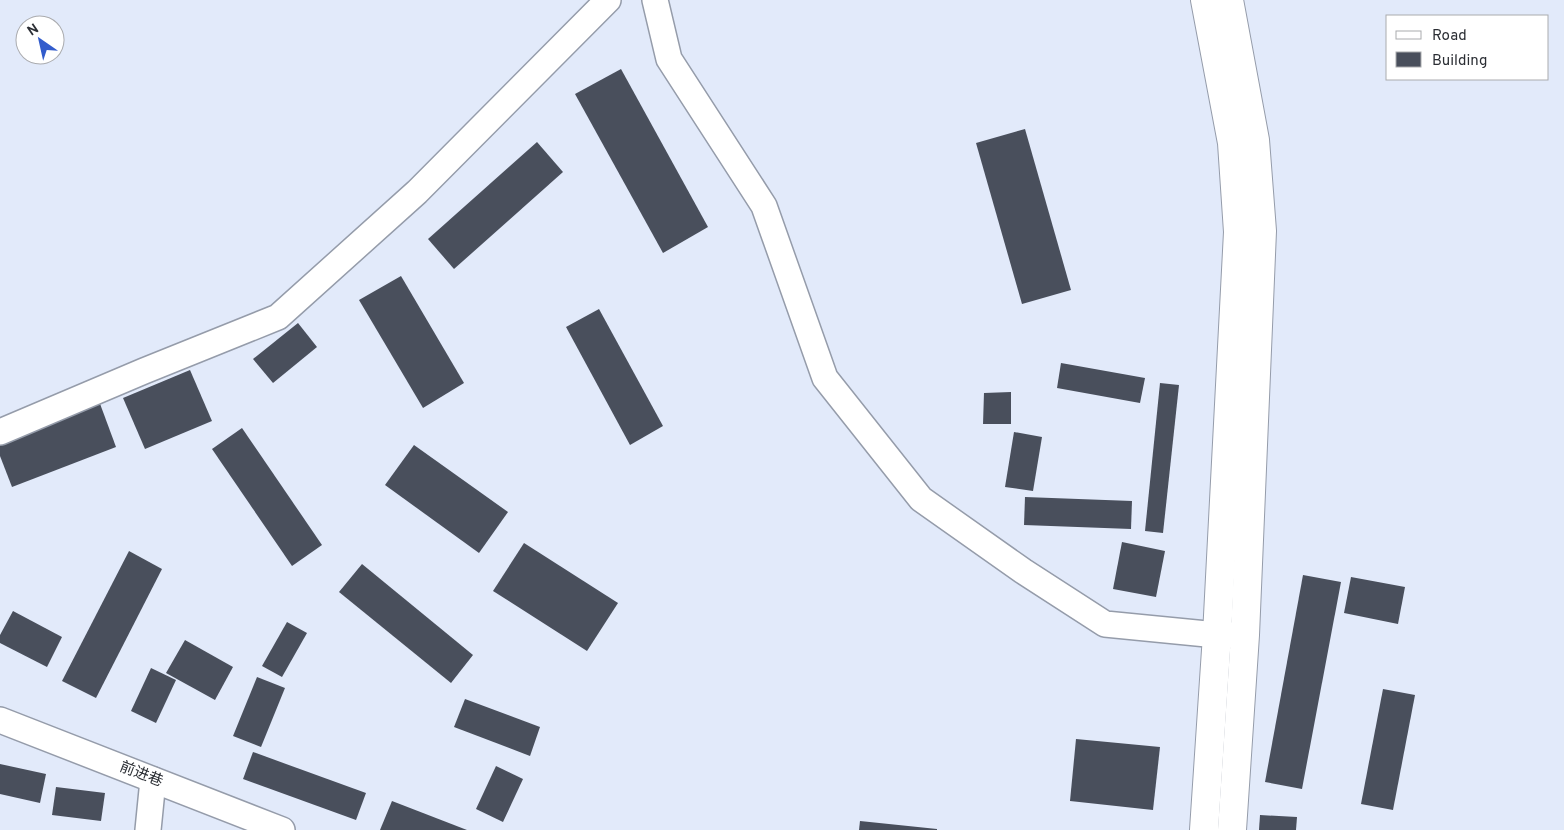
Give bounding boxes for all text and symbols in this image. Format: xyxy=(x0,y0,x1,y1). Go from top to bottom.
north arrow xyxy=(15,15,65,65)
legend xyxy=(1386,15,1549,80)
text: N xyxy=(25,21,42,40)
text: Road xyxy=(1432,27,1467,46)
text: Building xyxy=(1432,52,1487,71)
street label: 前进巷 xyxy=(117,758,165,792)

